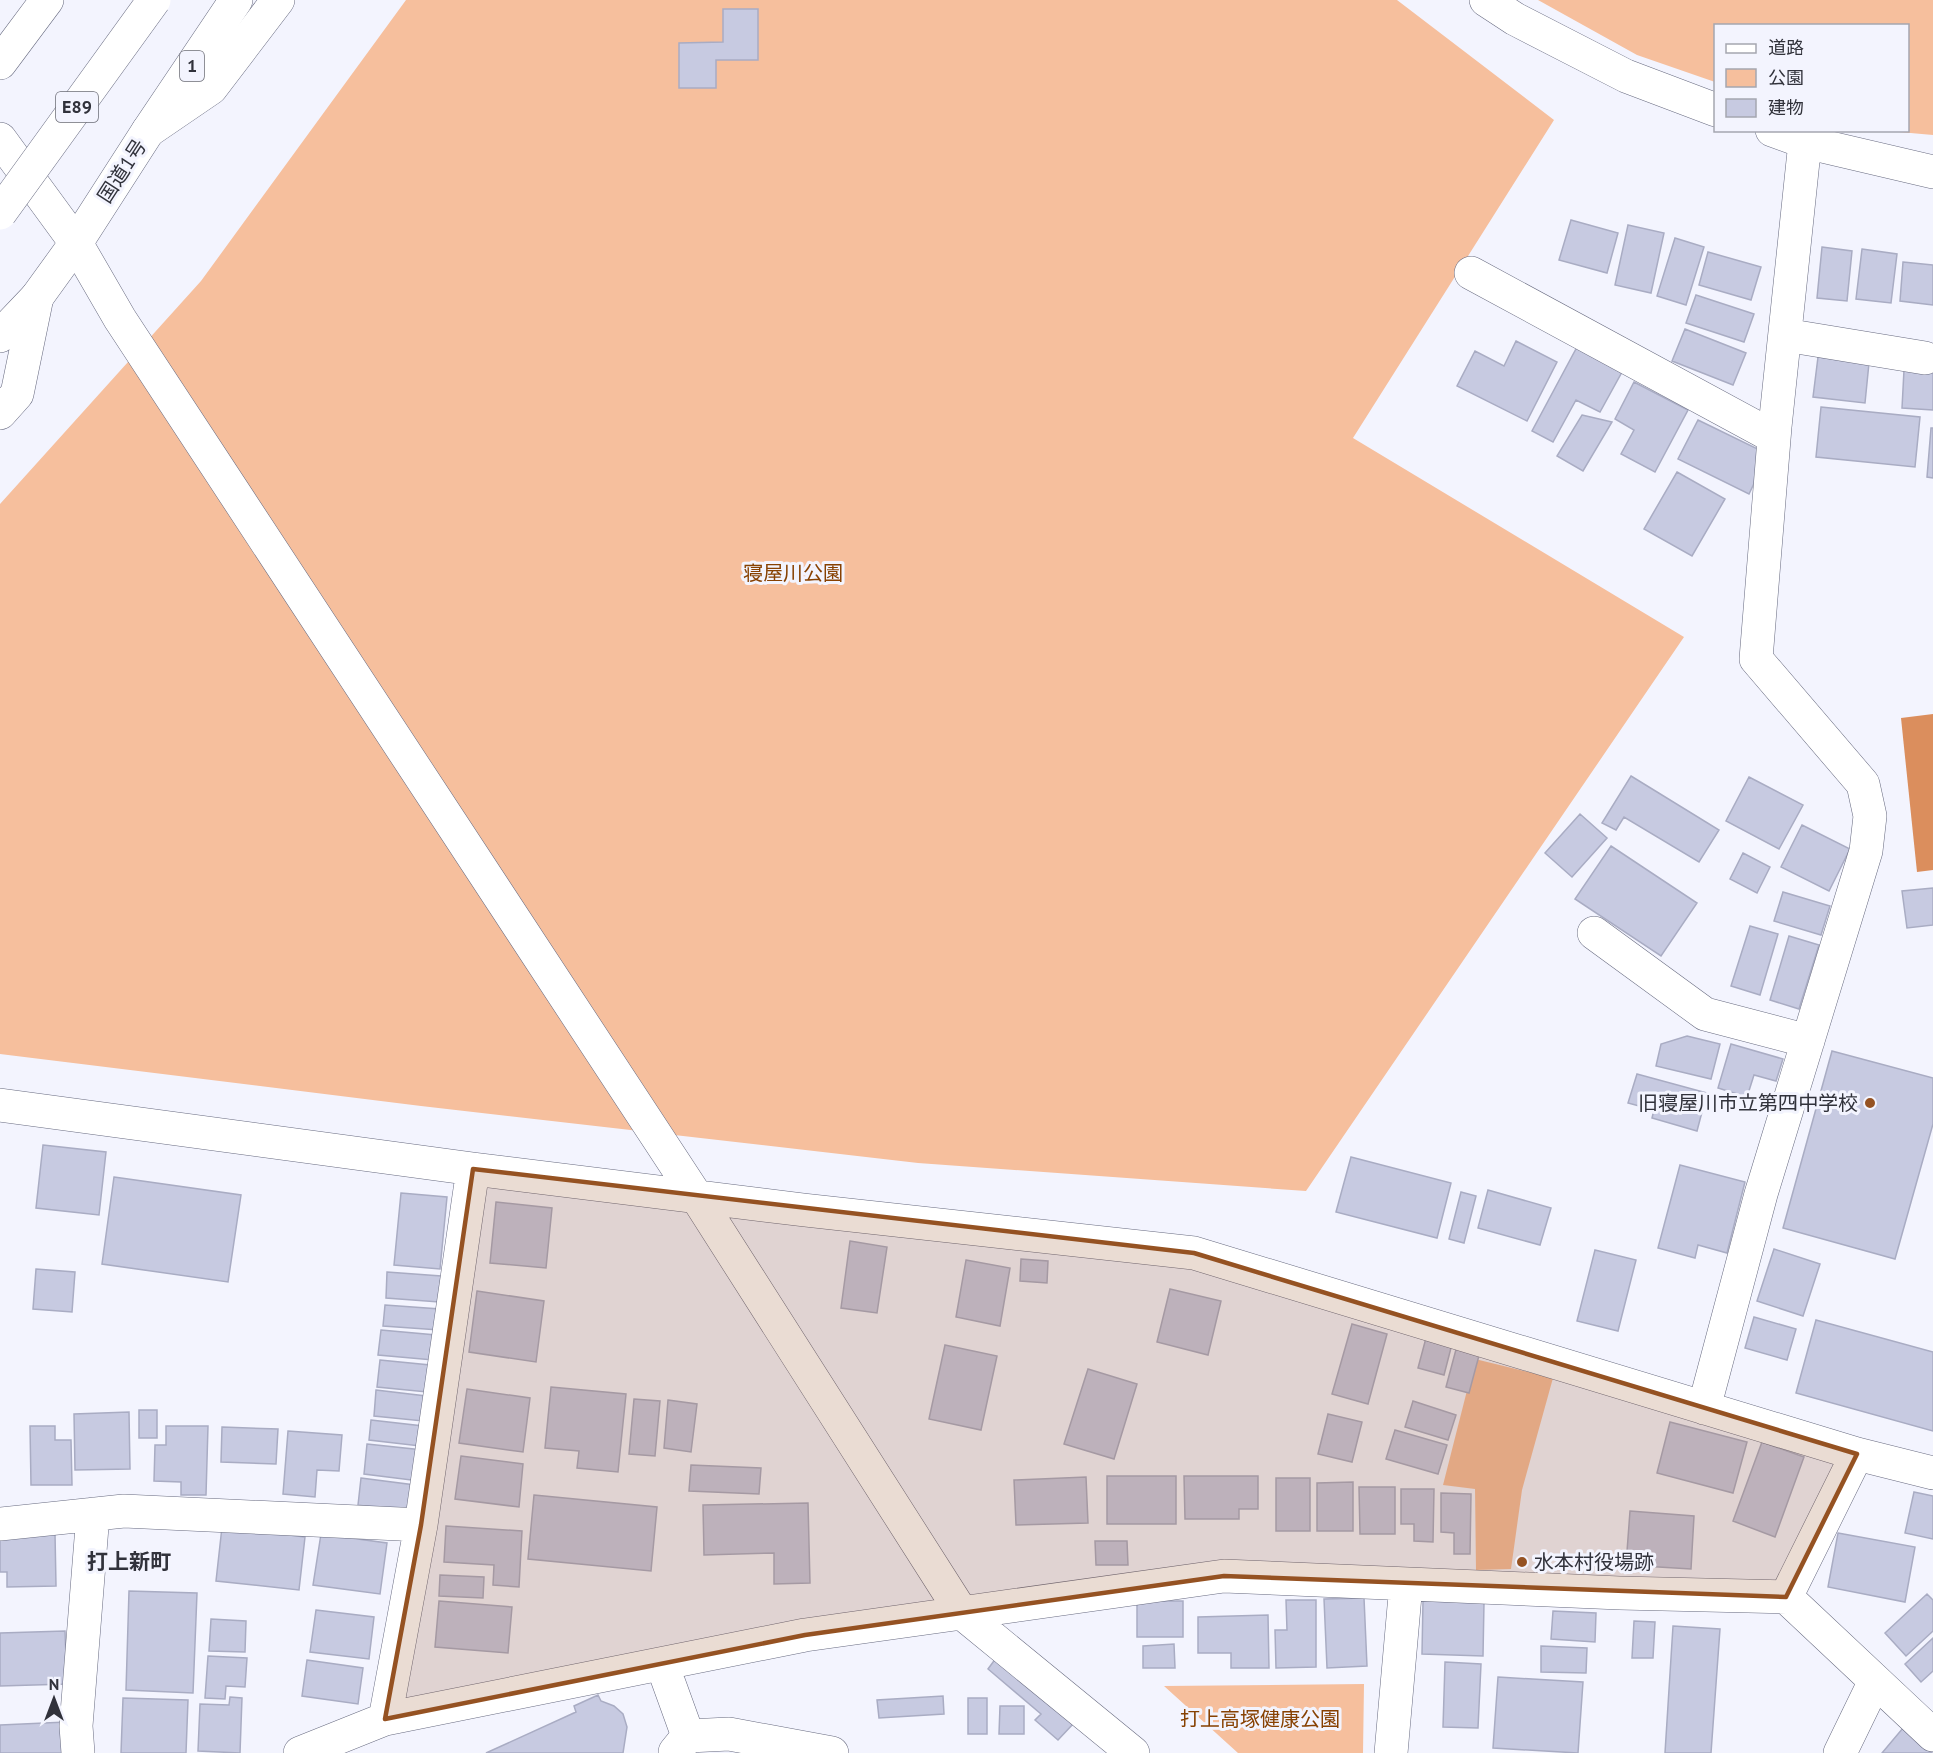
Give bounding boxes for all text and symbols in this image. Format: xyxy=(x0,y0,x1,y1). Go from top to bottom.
legend xyxy=(1714,24,1909,132)
text: 道路 xyxy=(1768,36,1804,59)
road number: 1 xyxy=(180,51,204,81)
text: 公園 xyxy=(1768,66,1804,89)
road number: E89 xyxy=(56,92,98,122)
text: 建物 xyxy=(1768,96,1804,119)
street label: 国道1号 xyxy=(92,134,152,208)
park label: 寝屋川公園 xyxy=(743,560,843,586)
place label: 旧寝屋川市立第四中学校 xyxy=(1638,1090,1858,1116)
marker: 旧寝屋川市立第四中学校 xyxy=(1863,1096,1877,1110)
district label: 打上新町 xyxy=(87,1548,171,1575)
place label: 水本村役場跡 xyxy=(1534,1549,1654,1575)
marker: 水本村役場跡 xyxy=(1515,1555,1529,1569)
north arrow xyxy=(24,1669,84,1729)
text: N xyxy=(49,1674,59,1694)
park label: 打上高塚健康公園 xyxy=(1180,1706,1340,1732)

